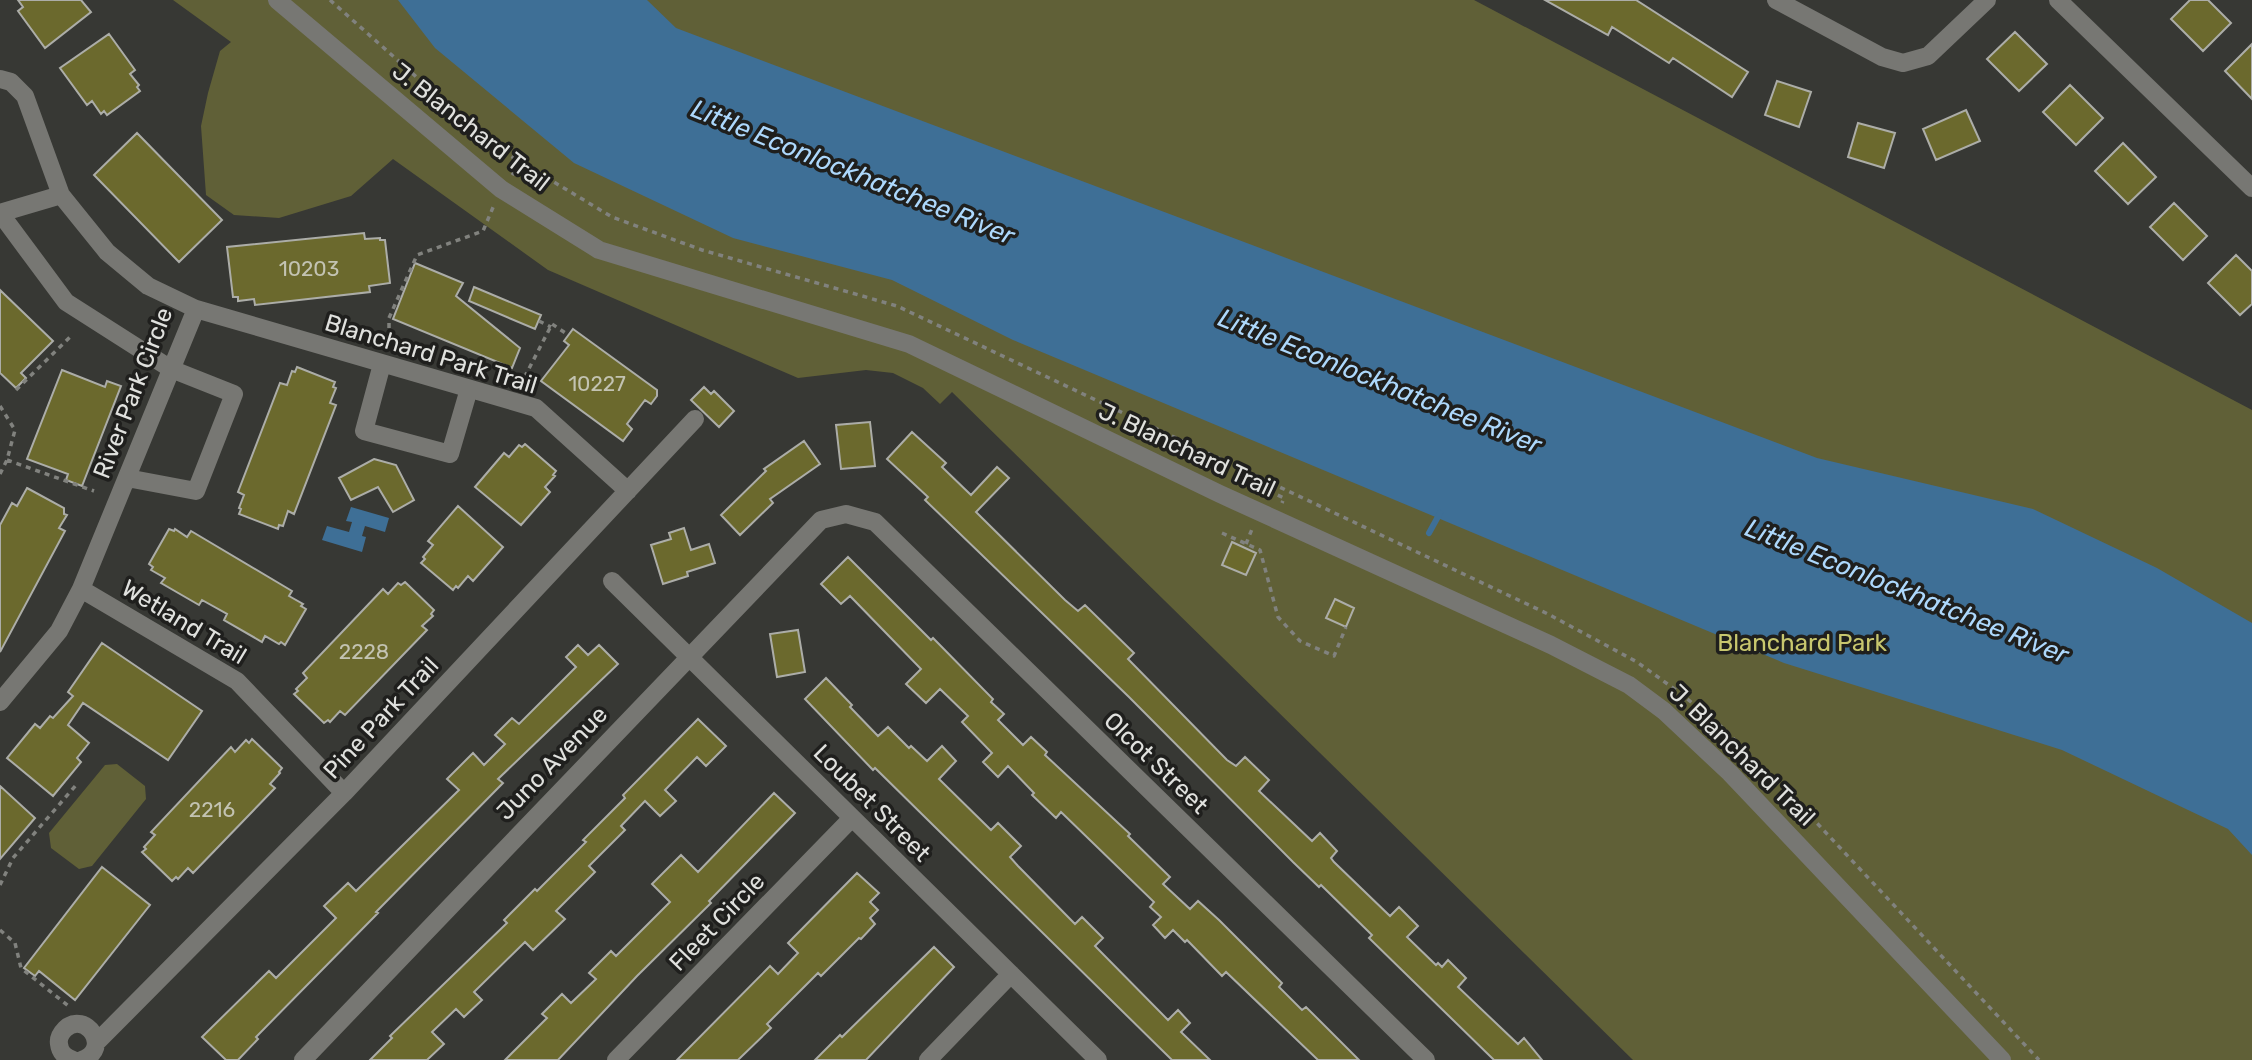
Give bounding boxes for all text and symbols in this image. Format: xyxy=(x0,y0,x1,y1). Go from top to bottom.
street label: J. Blanchard Trail xyxy=(387,57,555,197)
water label: Little Econlockhatchee River xyxy=(687,93,1020,252)
house number: 10203 xyxy=(279,256,339,281)
water label: Little Econlockhatchee River xyxy=(1214,302,1547,461)
street label: River Park Circle xyxy=(87,303,179,483)
street label: Blanchard Park Trail xyxy=(321,308,541,400)
house number: 10227 xyxy=(568,371,626,396)
street label: J. Blanchard Trail xyxy=(1094,397,1280,503)
water label: Little Econlockhatchee River xyxy=(1741,512,2074,671)
street label: Wetland Trail xyxy=(117,574,251,670)
park label: Blanchard Park xyxy=(1717,629,1887,657)
house number: 2228 xyxy=(339,639,389,664)
street label: Pine Park Trail xyxy=(318,651,444,785)
street label: J. Blanchard Trail xyxy=(1663,678,1821,832)
street label: Juno Avenue xyxy=(491,700,613,826)
street label: Olcot Street xyxy=(1098,707,1214,819)
street label: Loubet Street xyxy=(808,739,936,867)
house number: 2216 xyxy=(189,797,235,822)
street label: Fleet Circle xyxy=(663,867,771,977)

